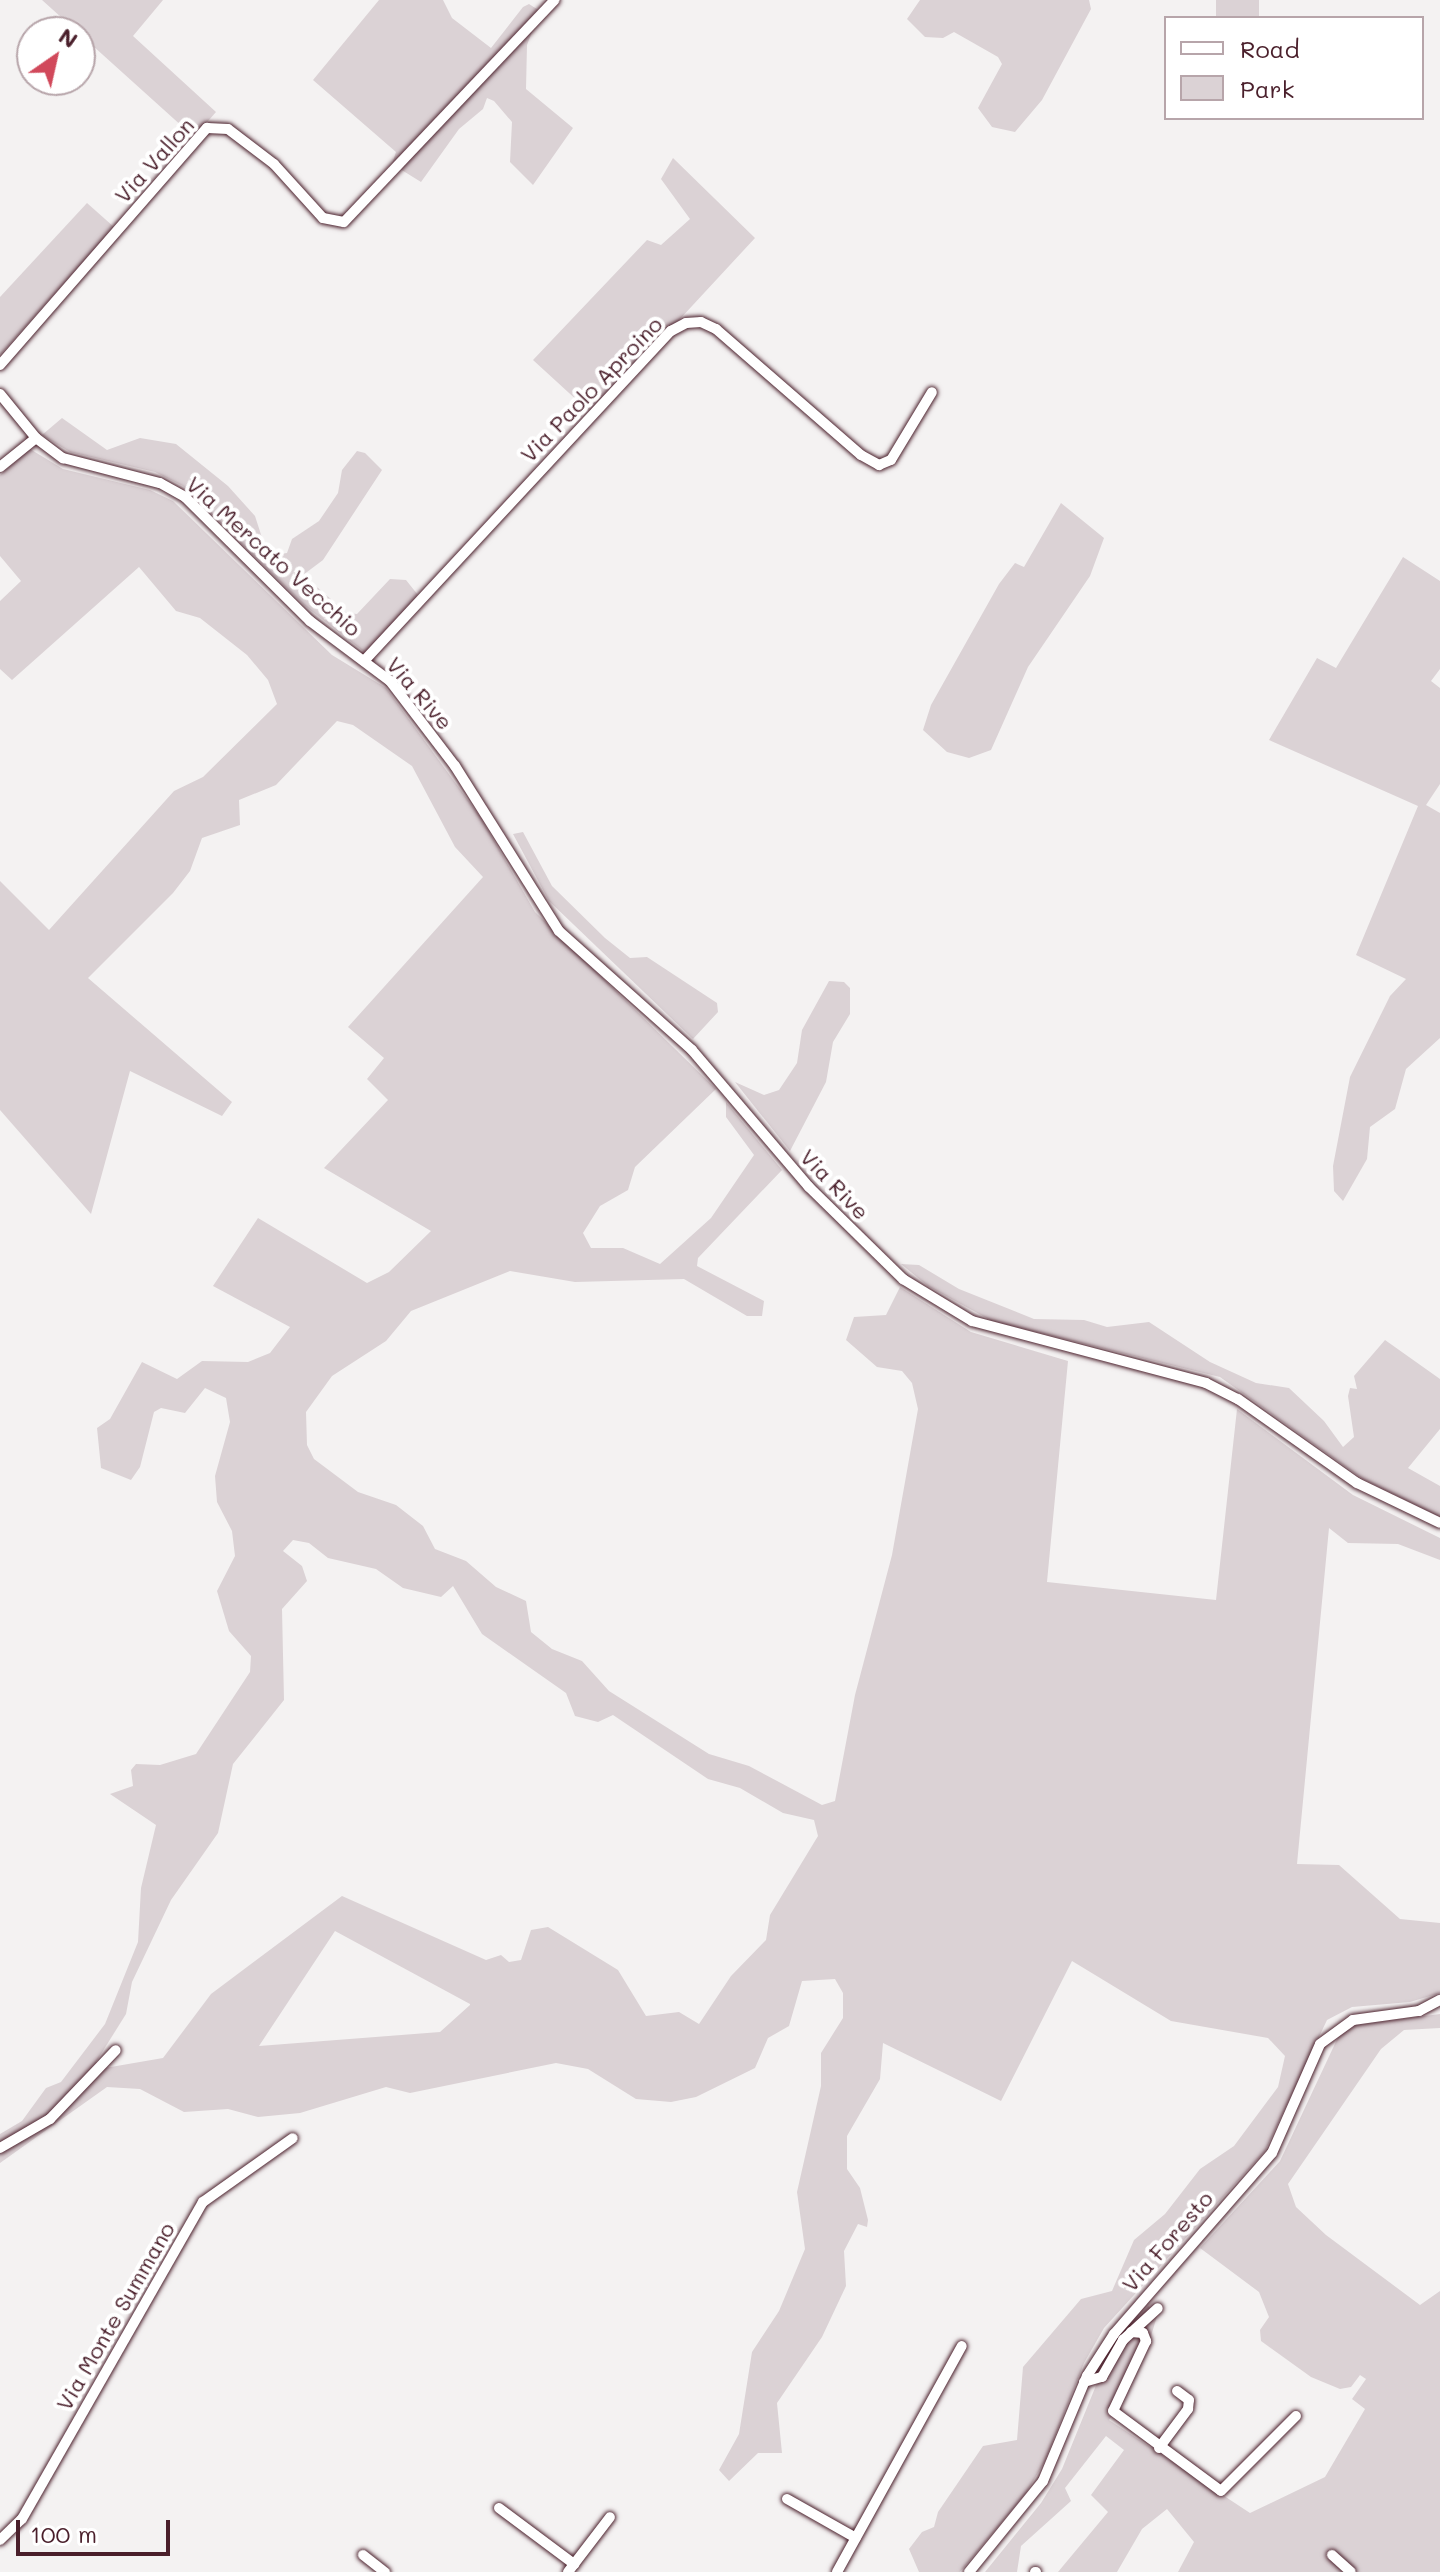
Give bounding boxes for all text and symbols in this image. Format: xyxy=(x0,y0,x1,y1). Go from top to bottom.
north arrow xyxy=(16,16,96,96)
legend xyxy=(1164,16,1424,120)
text: N xyxy=(54,21,84,54)
text: Road xyxy=(1240,33,1300,64)
text: Park xyxy=(1240,73,1294,104)
street label: Via Vallon xyxy=(109,112,199,208)
street label: Via Paolo Aproino xyxy=(515,311,667,467)
street label: Via Mercato Vecchio xyxy=(181,471,367,641)
street label: Via Rive xyxy=(381,651,459,735)
street label: Via Rive xyxy=(795,1143,875,1225)
street label: Via Foresto xyxy=(1116,2185,1218,2297)
street label: Via Monte Summano xyxy=(50,2217,180,2415)
scale bar xyxy=(20,2504,174,2554)
text: 100 m xyxy=(30,2518,97,2549)

